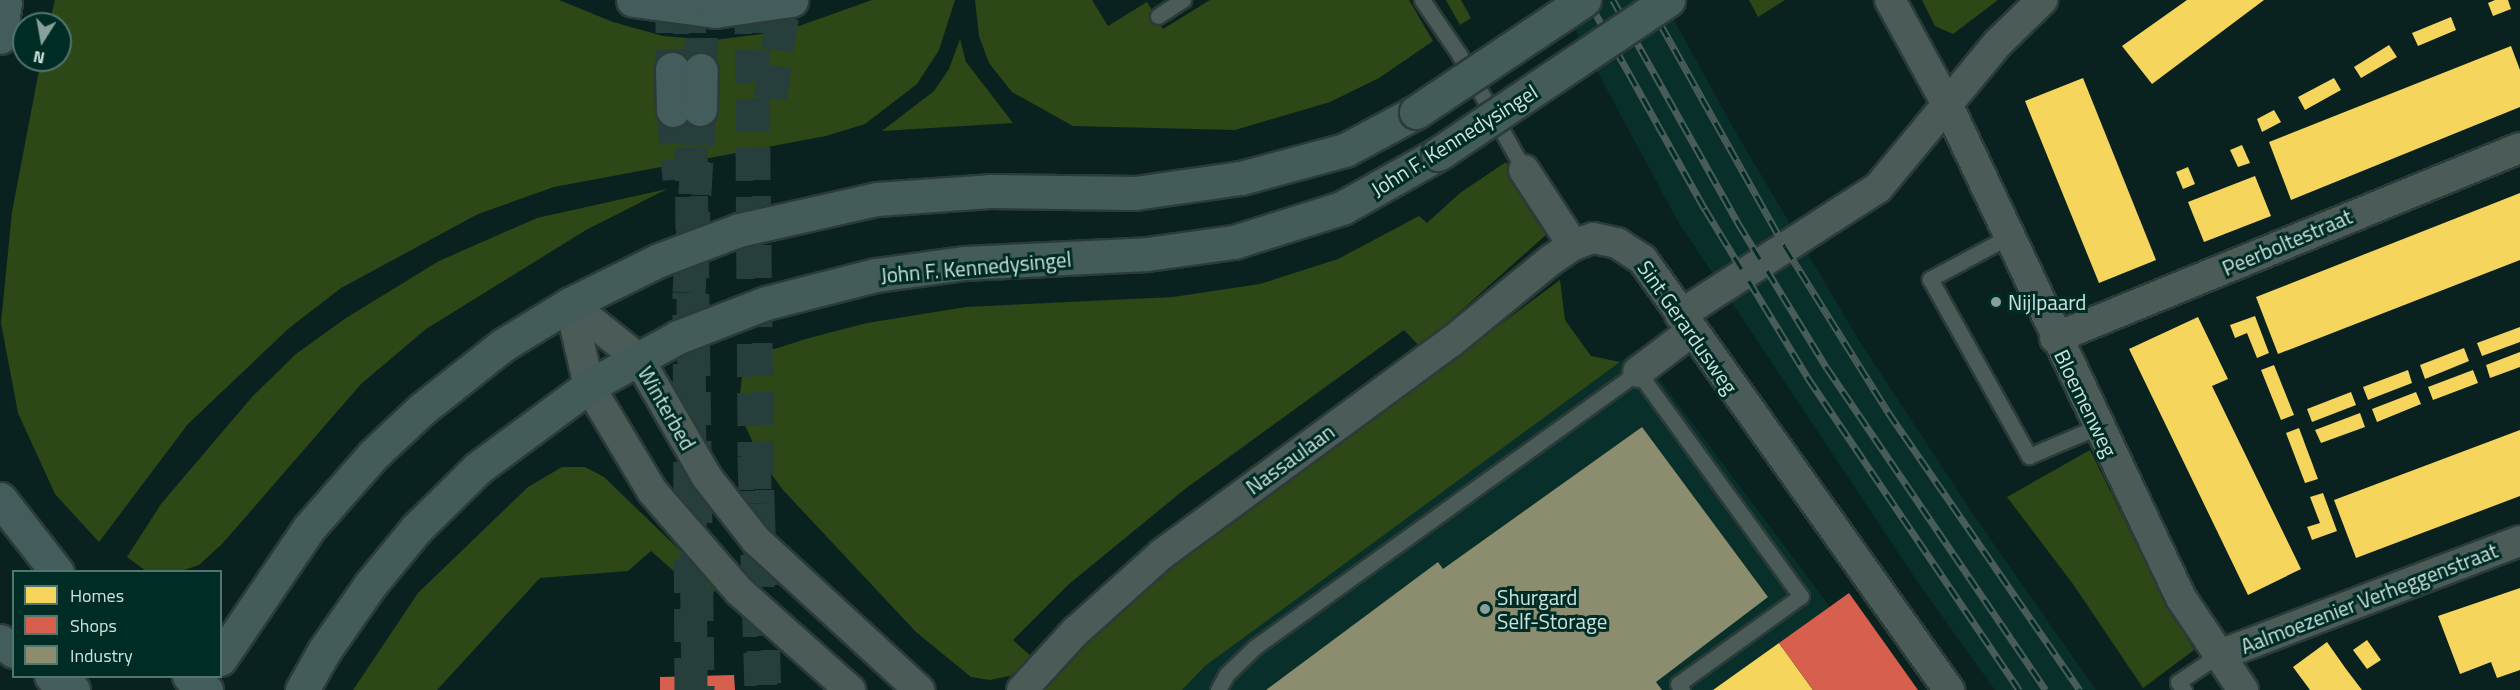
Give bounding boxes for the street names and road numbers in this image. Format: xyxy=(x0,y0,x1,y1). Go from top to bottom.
street label: John F. Kennedysingel xyxy=(1366,79,1542,201)
street label: Peerboltestraat xyxy=(2218,203,2356,281)
street label: John F. Kennedysingel xyxy=(880,246,1072,288)
street label: Sint Gerardusweg xyxy=(1633,256,1743,398)
street label: Bloemenweg xyxy=(2049,345,2123,461)
street label: Winterbed xyxy=(633,362,701,454)
street label: Nassaulaan xyxy=(1241,419,1339,499)
street label: Aalmoezenier Verheggenstraat xyxy=(2237,537,2501,659)

